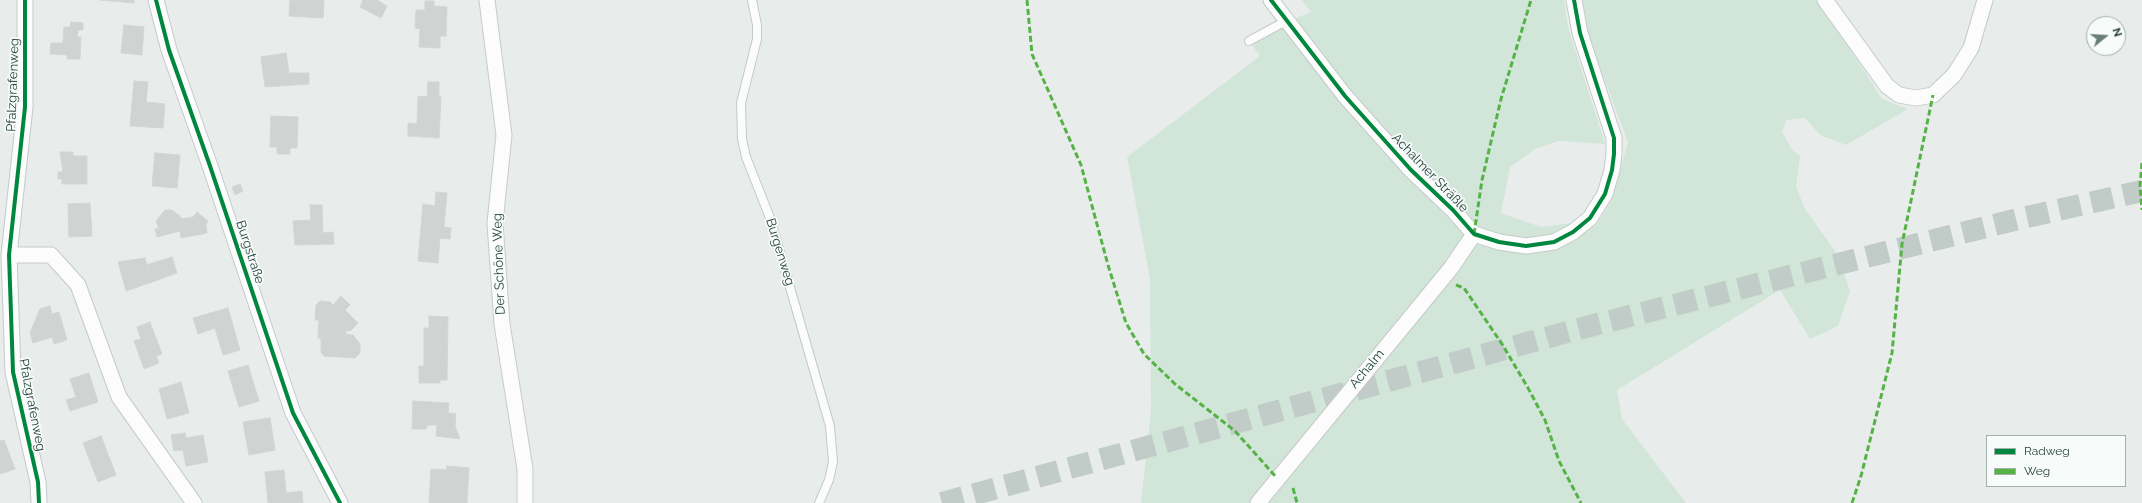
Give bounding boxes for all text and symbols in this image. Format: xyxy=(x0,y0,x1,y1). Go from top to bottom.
north arrow xyxy=(2086,16,2126,56)
text: N xyxy=(2109,26,2124,38)
street label: Pfalzgrafenweg xyxy=(4,38,22,132)
street label: Achalmer Sträßle xyxy=(1388,130,1472,216)
street label: Der Schöne Weg xyxy=(489,213,509,315)
street label: Burgenweg xyxy=(762,216,798,288)
street label: Burgstraße xyxy=(232,218,268,286)
street label: Achalm xyxy=(1346,346,1388,392)
street label: Pfalzgrafenweg xyxy=(15,357,49,453)
legend xyxy=(1986,435,2126,487)
text: Radweg xyxy=(2024,444,2070,458)
text: Weg xyxy=(2024,464,2050,478)

